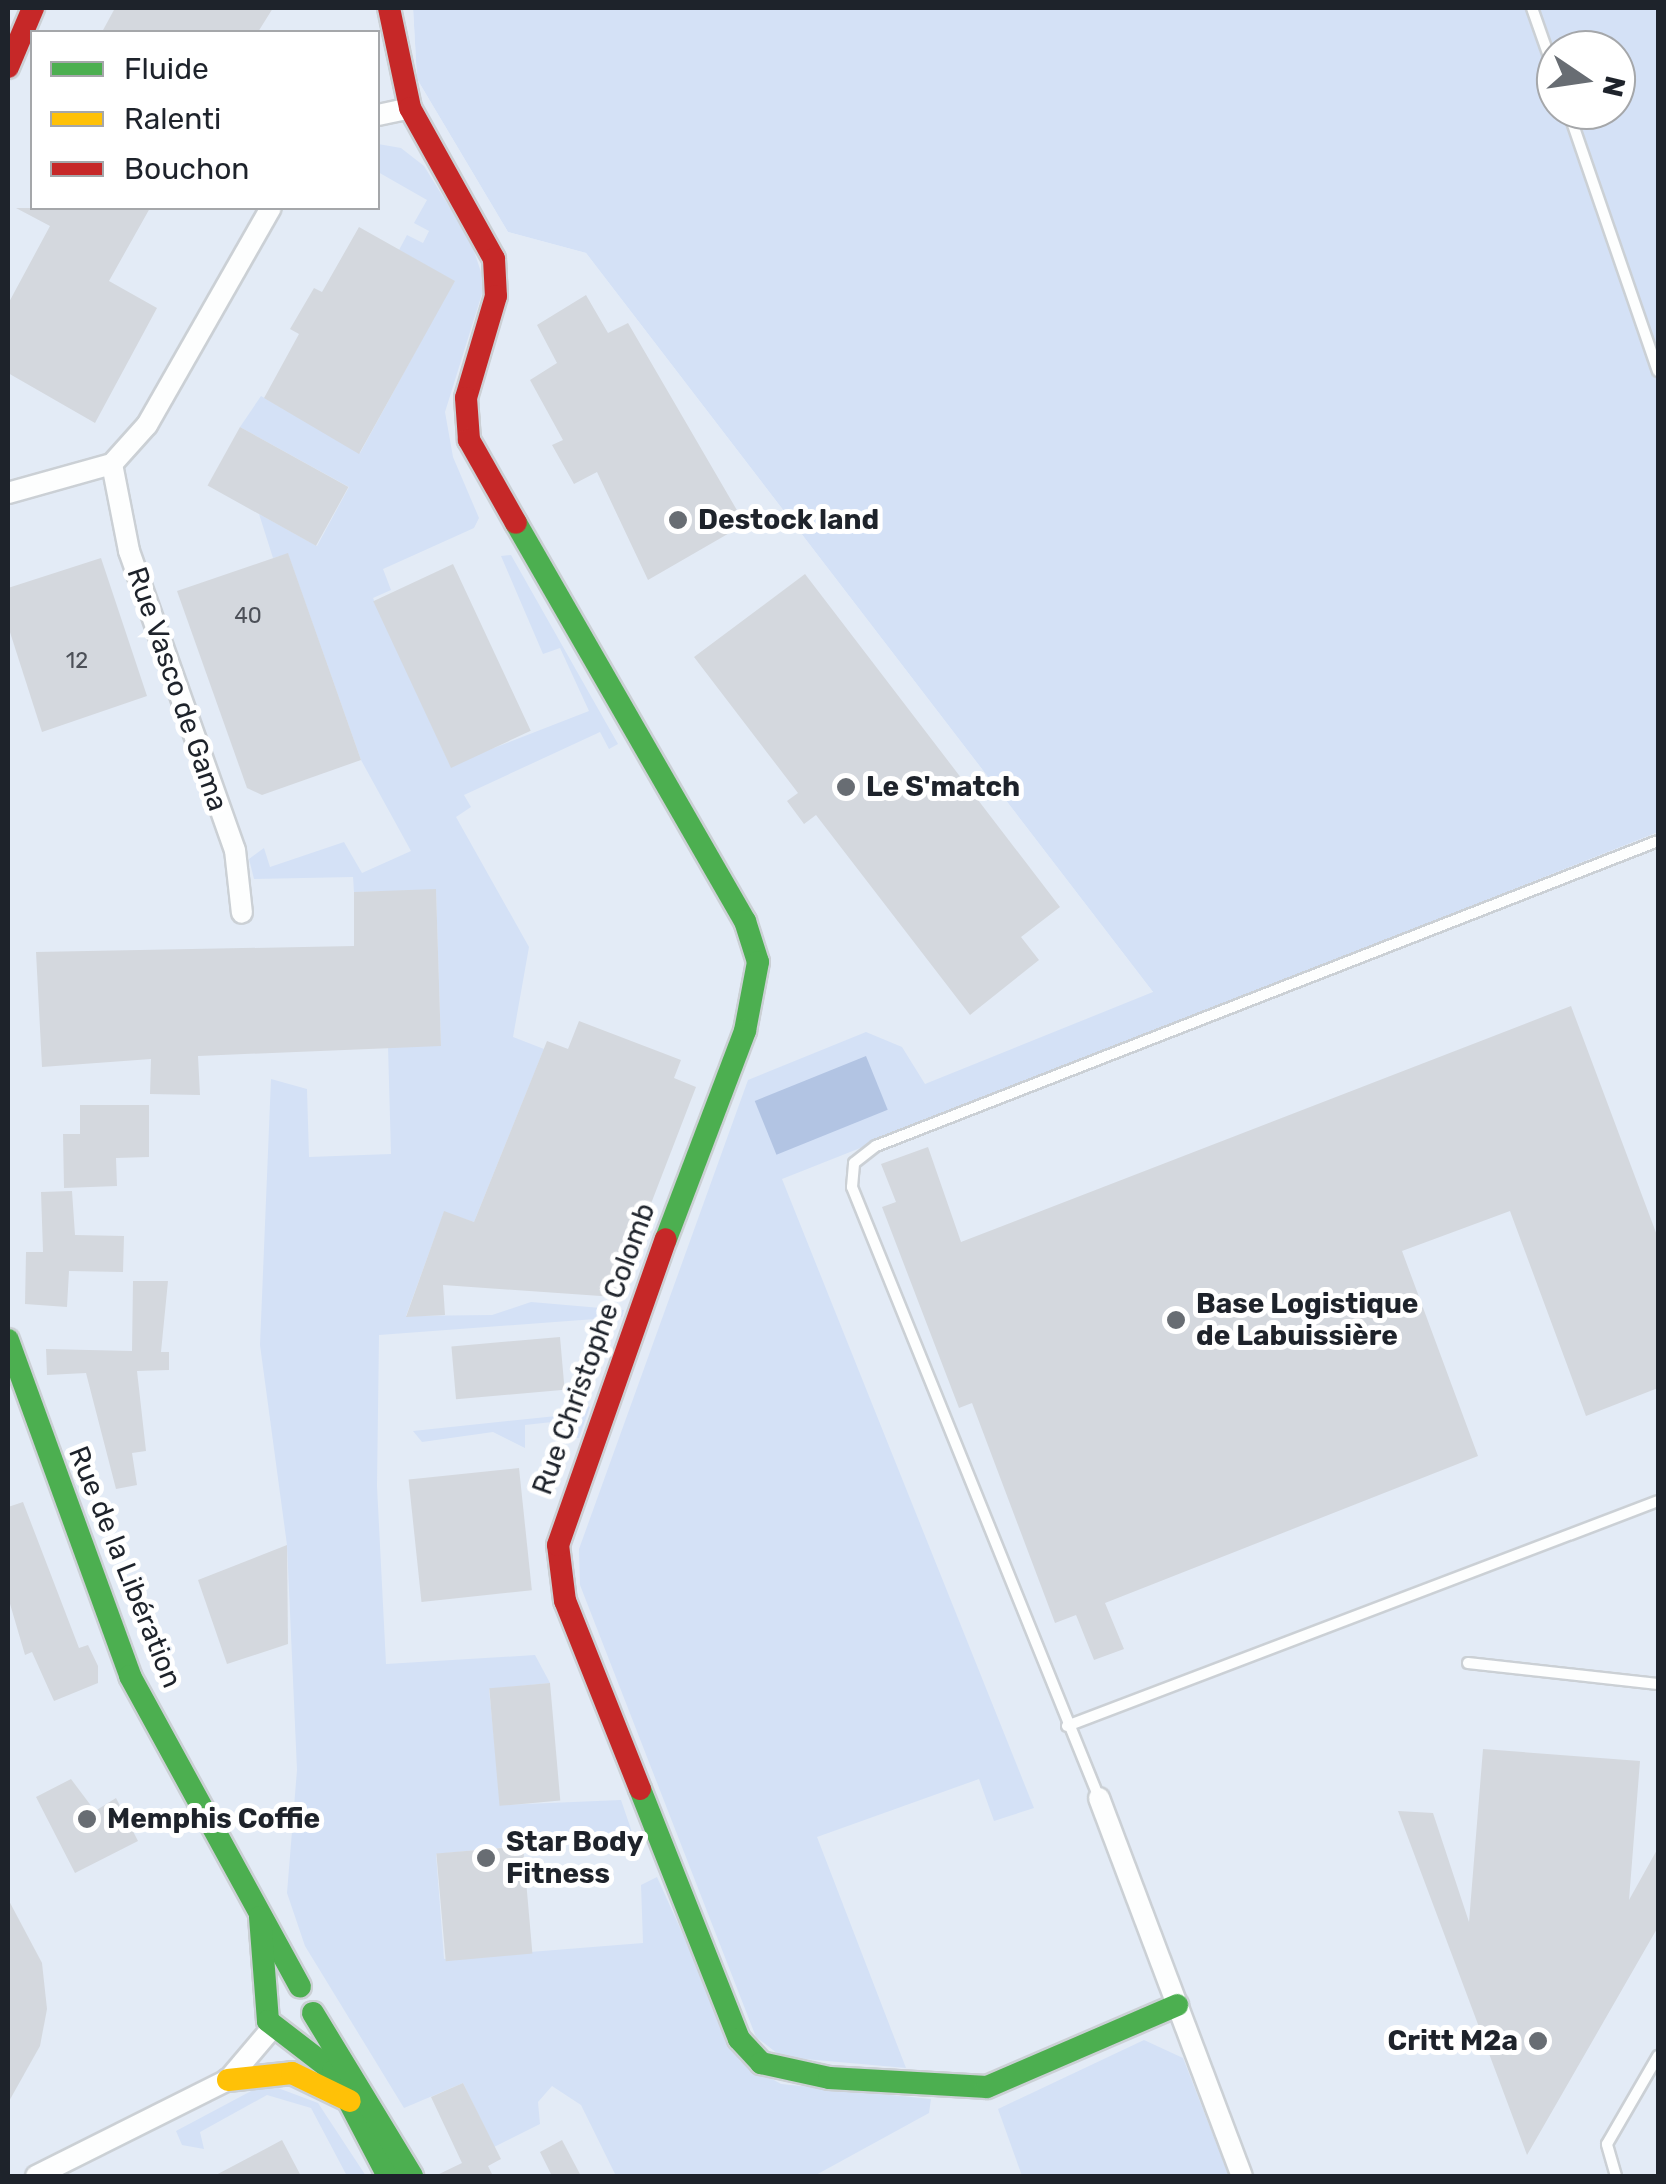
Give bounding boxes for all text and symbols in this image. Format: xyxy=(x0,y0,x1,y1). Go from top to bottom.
legend xyxy=(30,30,380,210)
north arrow xyxy=(1536,30,1636,130)
text: Fluide xyxy=(124,51,209,87)
text: N xyxy=(1595,73,1632,100)
text: Ralenti xyxy=(124,101,221,137)
text: Bouchon xyxy=(124,151,250,187)
place label: Destock land xyxy=(698,503,879,537)
marker: Destock land xyxy=(667,509,689,531)
street label: Rue Vasco de Gama xyxy=(119,562,235,816)
house number: 40 xyxy=(234,603,262,629)
house number: 12 xyxy=(66,648,88,674)
place label: Le S'match xyxy=(866,770,1020,804)
marker: Le S'match xyxy=(835,776,857,798)
street label: Rue Christophe Colomb xyxy=(526,1199,662,1499)
place label: Base Logistique de Labuissière xyxy=(1196,1287,1419,1353)
marker: Base Logistique de Labuissière xyxy=(1165,1309,1187,1331)
street label: Rue de la Libération xyxy=(61,1441,189,1693)
place label: Memphis Coffie xyxy=(107,1802,320,1836)
marker: Memphis Coffie xyxy=(76,1808,98,1830)
place label: Star Body Fitness xyxy=(506,1825,644,1891)
marker: Star Body Fitness xyxy=(475,1847,497,1869)
place label: Critt M2a xyxy=(1388,2024,1518,2058)
marker: Critt M2a xyxy=(1527,2030,1549,2052)

